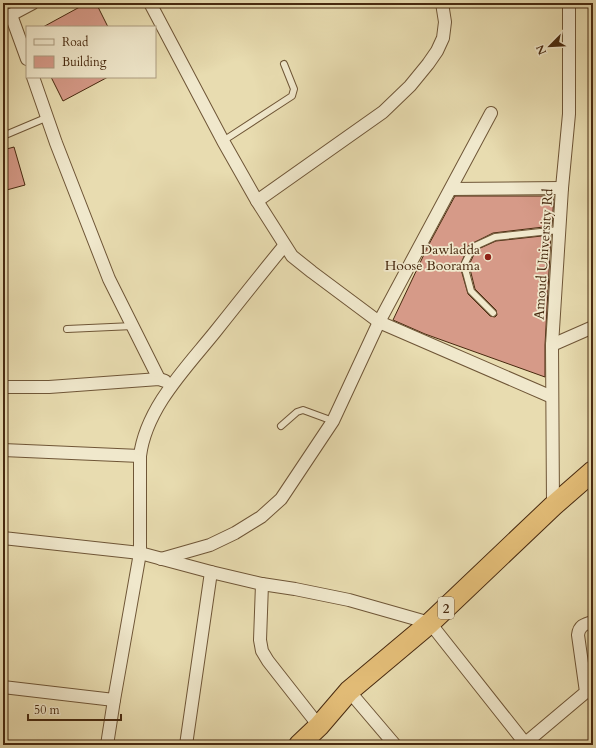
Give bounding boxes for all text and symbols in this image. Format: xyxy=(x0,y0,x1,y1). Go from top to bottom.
legend xyxy=(26,26,156,78)
north arrow xyxy=(530,26,570,66)
text: Road xyxy=(62,34,89,50)
text: N xyxy=(532,42,550,57)
text: Building xyxy=(62,54,107,70)
street label: Amoud University Rd xyxy=(529,187,558,320)
place label: Dawladda Hoose Boorama xyxy=(385,240,480,275)
marker: Dawladda Hoose Boorama xyxy=(483,252,493,262)
road number: 2 xyxy=(438,597,454,619)
scale bar xyxy=(28,696,121,722)
text: 50 m xyxy=(34,702,61,718)

